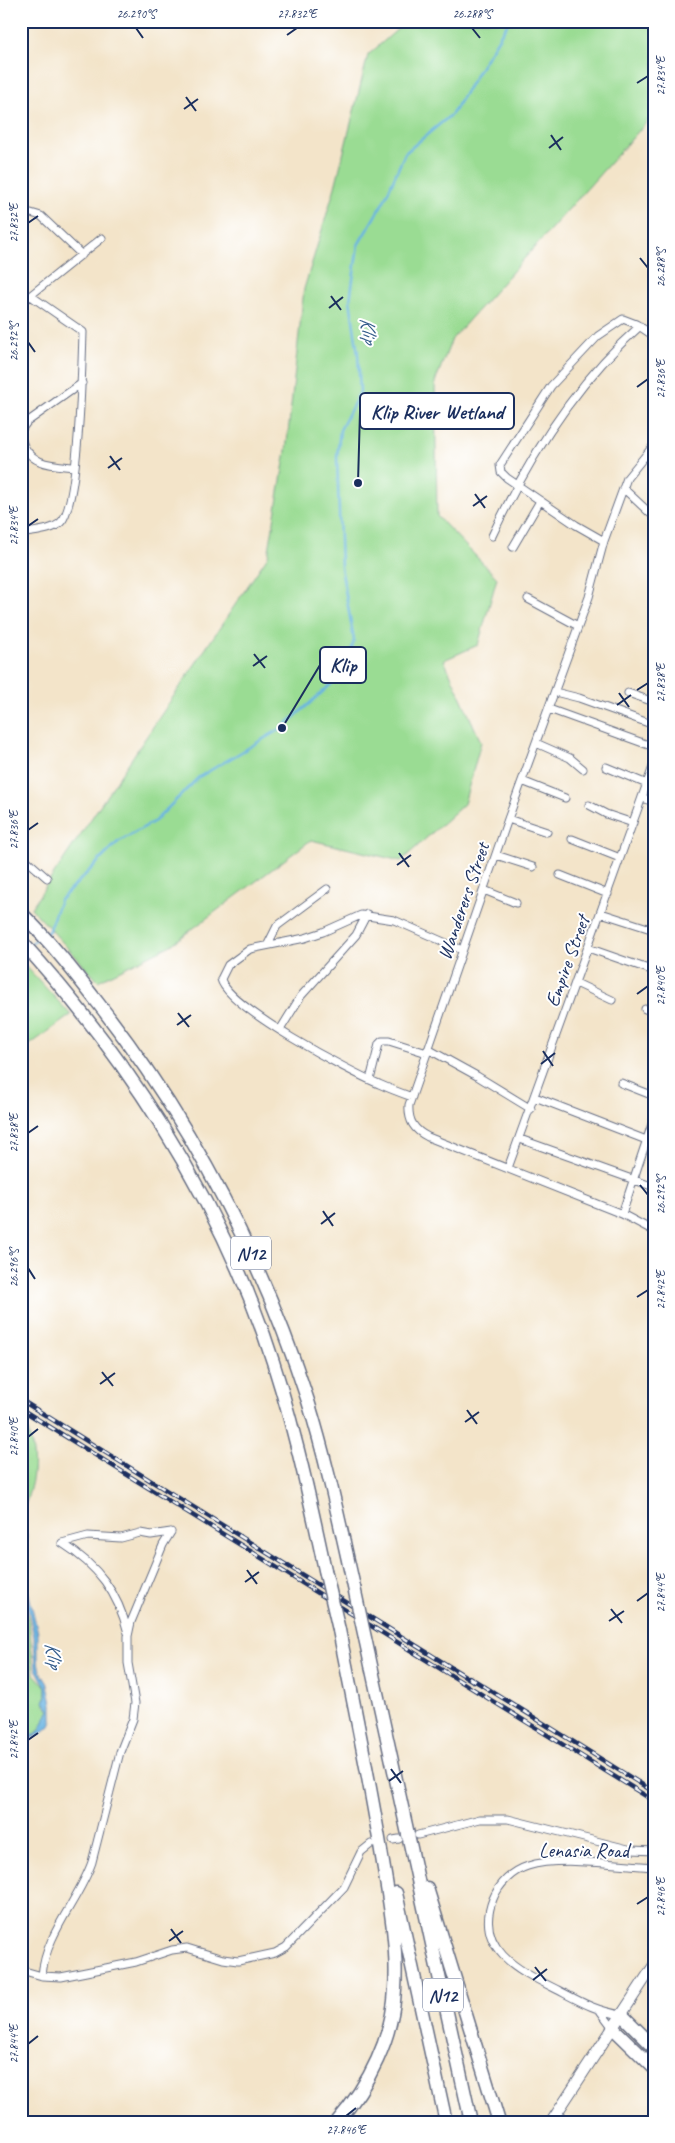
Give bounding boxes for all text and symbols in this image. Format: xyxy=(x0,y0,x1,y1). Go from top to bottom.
text: 26.290°S xyxy=(117,6,157,22)
text: 27.832°E xyxy=(277,6,318,22)
text: 26.288°S xyxy=(453,6,493,22)
text: 27.834°E xyxy=(653,55,669,96)
text: 27.832°E xyxy=(6,202,22,243)
text: 26.288°S xyxy=(653,247,669,287)
water label: Klip xyxy=(354,315,384,348)
text: 26.292°S xyxy=(6,321,22,361)
text: 27.836°E xyxy=(653,358,669,399)
callout: Klip River Wetland xyxy=(360,393,514,429)
text: Klip River Wetland xyxy=(371,399,507,425)
text: 27.834°E xyxy=(6,505,22,546)
callout: Klip xyxy=(320,647,366,683)
text: Klip xyxy=(330,652,358,678)
text: 27.838°E xyxy=(653,662,669,703)
text: 27.836°E xyxy=(6,809,22,850)
street label: Wanderers Street xyxy=(432,837,496,963)
street label: Empire Street xyxy=(539,909,597,1010)
text: 27.840°E xyxy=(653,965,669,1006)
text: 27.838°E xyxy=(6,1112,22,1153)
text: 26.292°S xyxy=(653,1174,669,1214)
road number: N12 xyxy=(231,1236,271,1270)
text: 26.296°S xyxy=(6,1247,22,1287)
text: 27.842°E xyxy=(653,1269,669,1310)
text: 27.840°E xyxy=(6,1416,22,1457)
text: 27.844°E xyxy=(653,1572,669,1613)
water label: Klip xyxy=(39,1640,70,1673)
text: 27.842°E xyxy=(6,1719,22,1760)
street label: Lenasia Road xyxy=(539,1838,632,1863)
text: 27.846°E xyxy=(653,1876,669,1917)
road number: N12 xyxy=(423,1978,463,2012)
text: 27.844°E xyxy=(6,2023,22,2064)
text: 27.846°E xyxy=(326,2122,367,2138)

